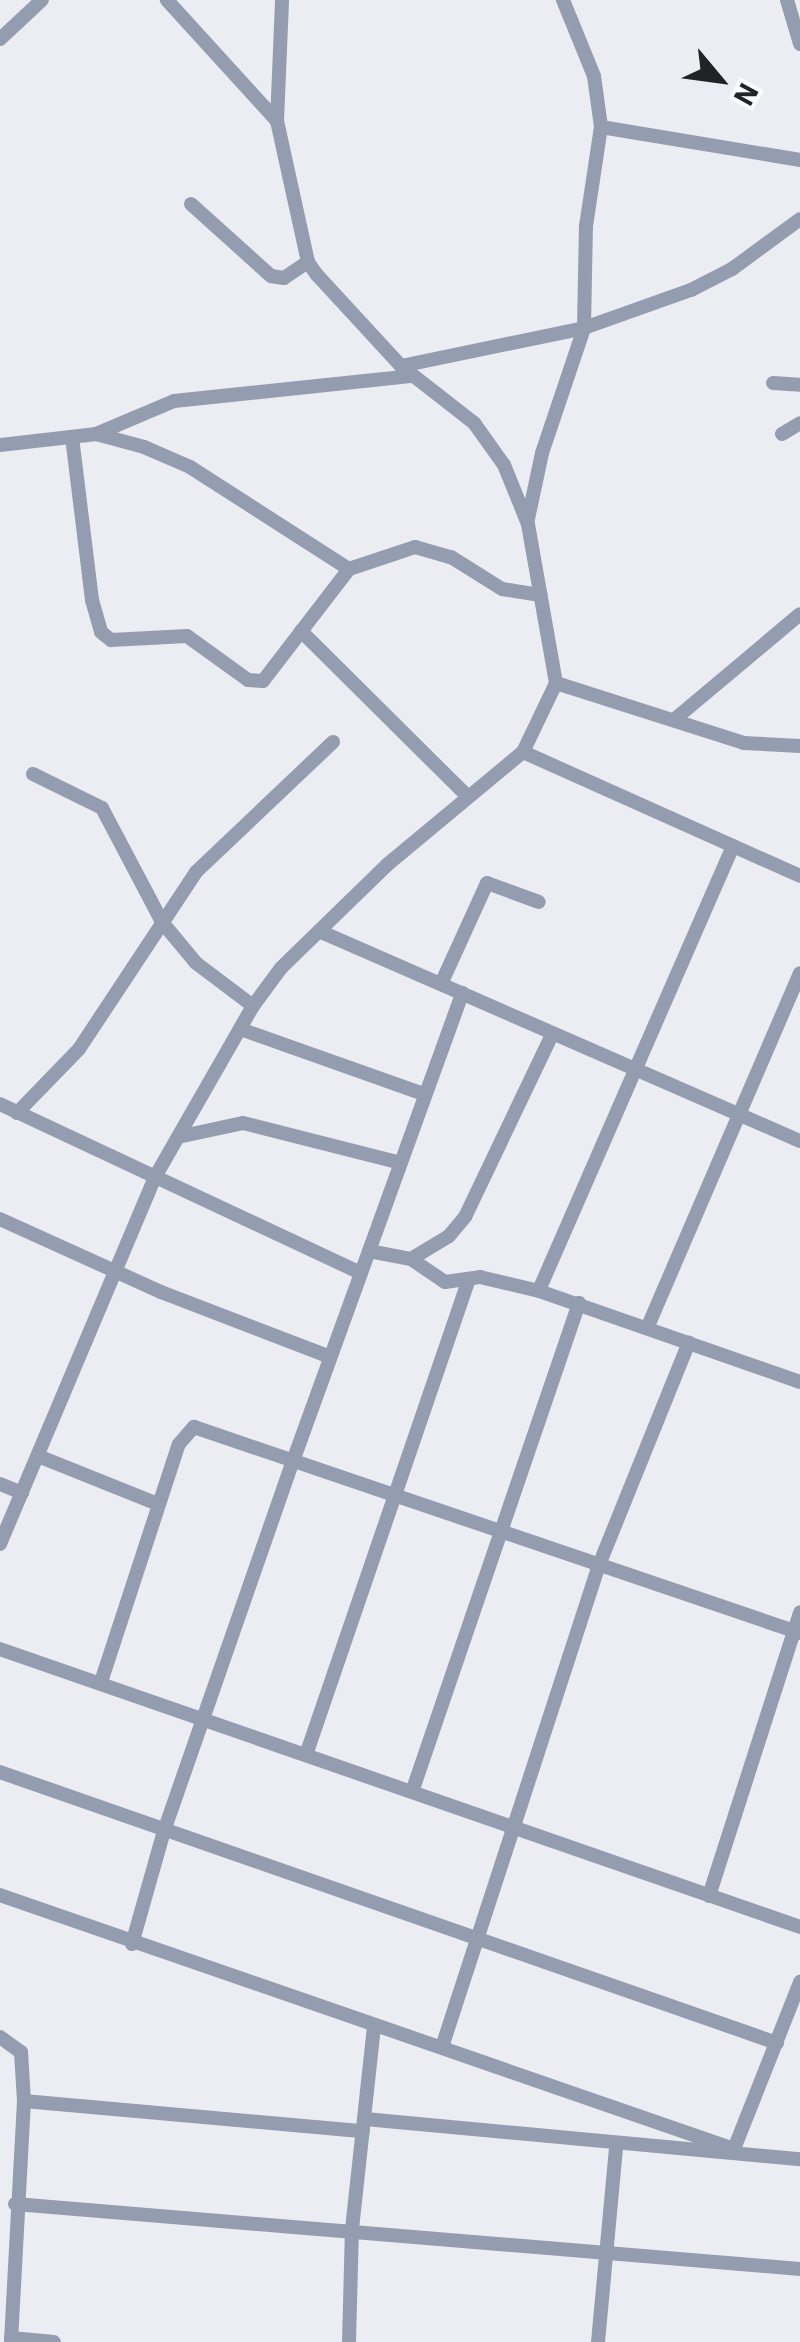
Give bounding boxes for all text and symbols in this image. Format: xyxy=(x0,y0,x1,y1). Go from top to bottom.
north arrow xyxy=(670,30,770,130)
text: N xyxy=(726,77,768,113)

